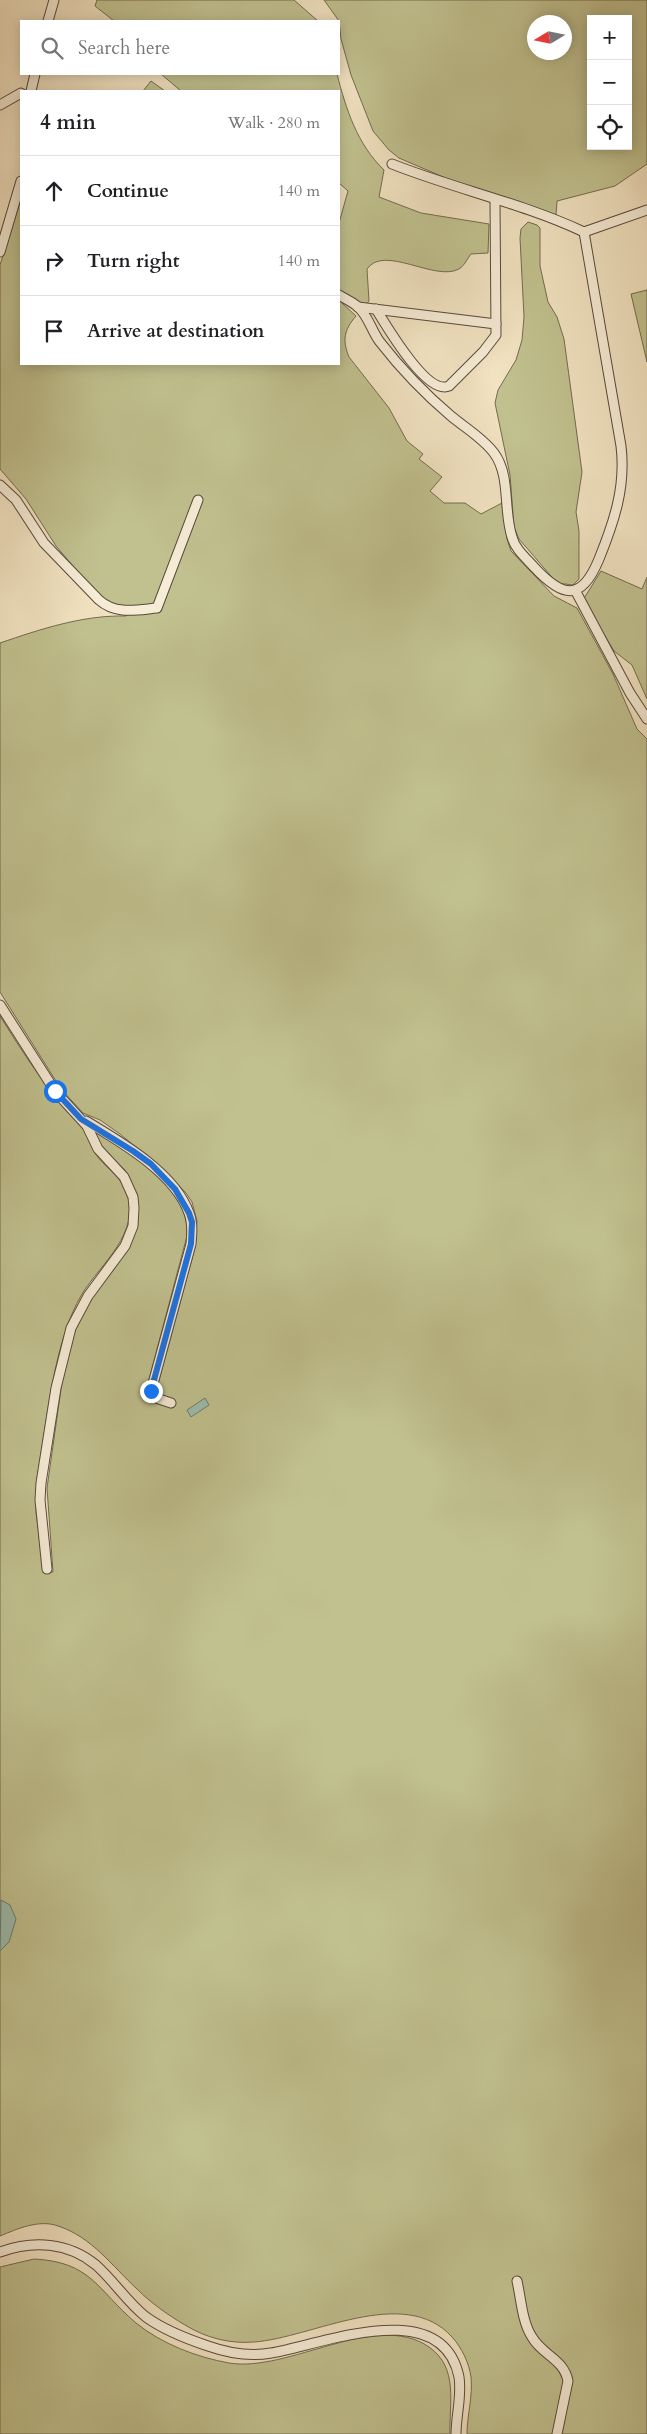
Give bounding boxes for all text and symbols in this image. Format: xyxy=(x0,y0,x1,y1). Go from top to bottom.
north arrow xyxy=(527,15,572,60)
map controls xyxy=(587,15,632,150)
button: + xyxy=(587,15,632,60)
search box xyxy=(20,20,340,75)
icon: search xyxy=(38,34,66,62)
text: Search here xyxy=(78,35,170,61)
button: − xyxy=(587,60,632,105)
button: locate xyxy=(587,105,632,150)
text: 4 min xyxy=(40,108,96,137)
text: Walk · 280 m xyxy=(228,112,320,134)
icon: ahead xyxy=(40,177,68,205)
text: Continue xyxy=(87,178,169,204)
text: 140 m xyxy=(278,180,320,202)
icon: right xyxy=(40,247,68,275)
text: Turn right xyxy=(87,248,179,274)
text: 140 m xyxy=(278,250,320,272)
icon: arrive xyxy=(40,317,68,345)
text: Arrive at destination xyxy=(87,318,264,344)
route start xyxy=(44,1080,67,1103)
route end xyxy=(140,1380,163,1403)

